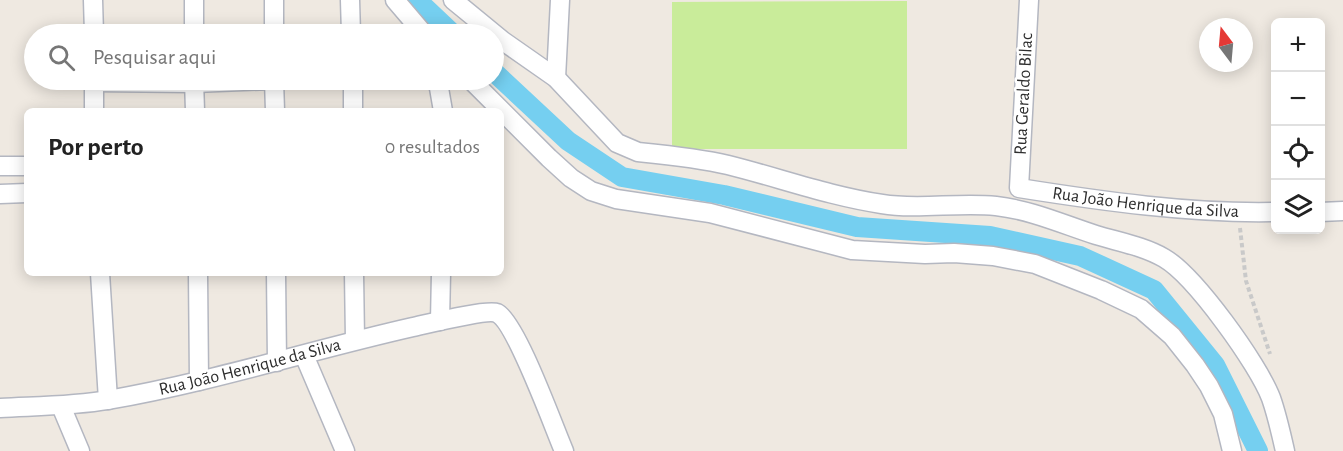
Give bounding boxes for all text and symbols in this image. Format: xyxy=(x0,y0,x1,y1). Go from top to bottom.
north arrow xyxy=(1199,18,1253,72)
map controls xyxy=(1271,18,1325,234)
button: + xyxy=(1271,18,1325,72)
search box xyxy=(24,24,504,90)
street label: Rua Geraldo Bilac xyxy=(1012,33,1036,155)
icon: search xyxy=(45,41,78,74)
text: Pesquisar aqui xyxy=(93,46,216,68)
button: − xyxy=(1271,72,1325,126)
button: locate xyxy=(1271,126,1325,180)
text: Por perto xyxy=(48,134,144,160)
text: 0 resultados xyxy=(385,137,480,157)
button: layers xyxy=(1271,180,1325,234)
street label: Rua João Henrique da Silva xyxy=(1051,184,1239,221)
street label: Rua João Henrique da Silva xyxy=(157,336,343,399)

